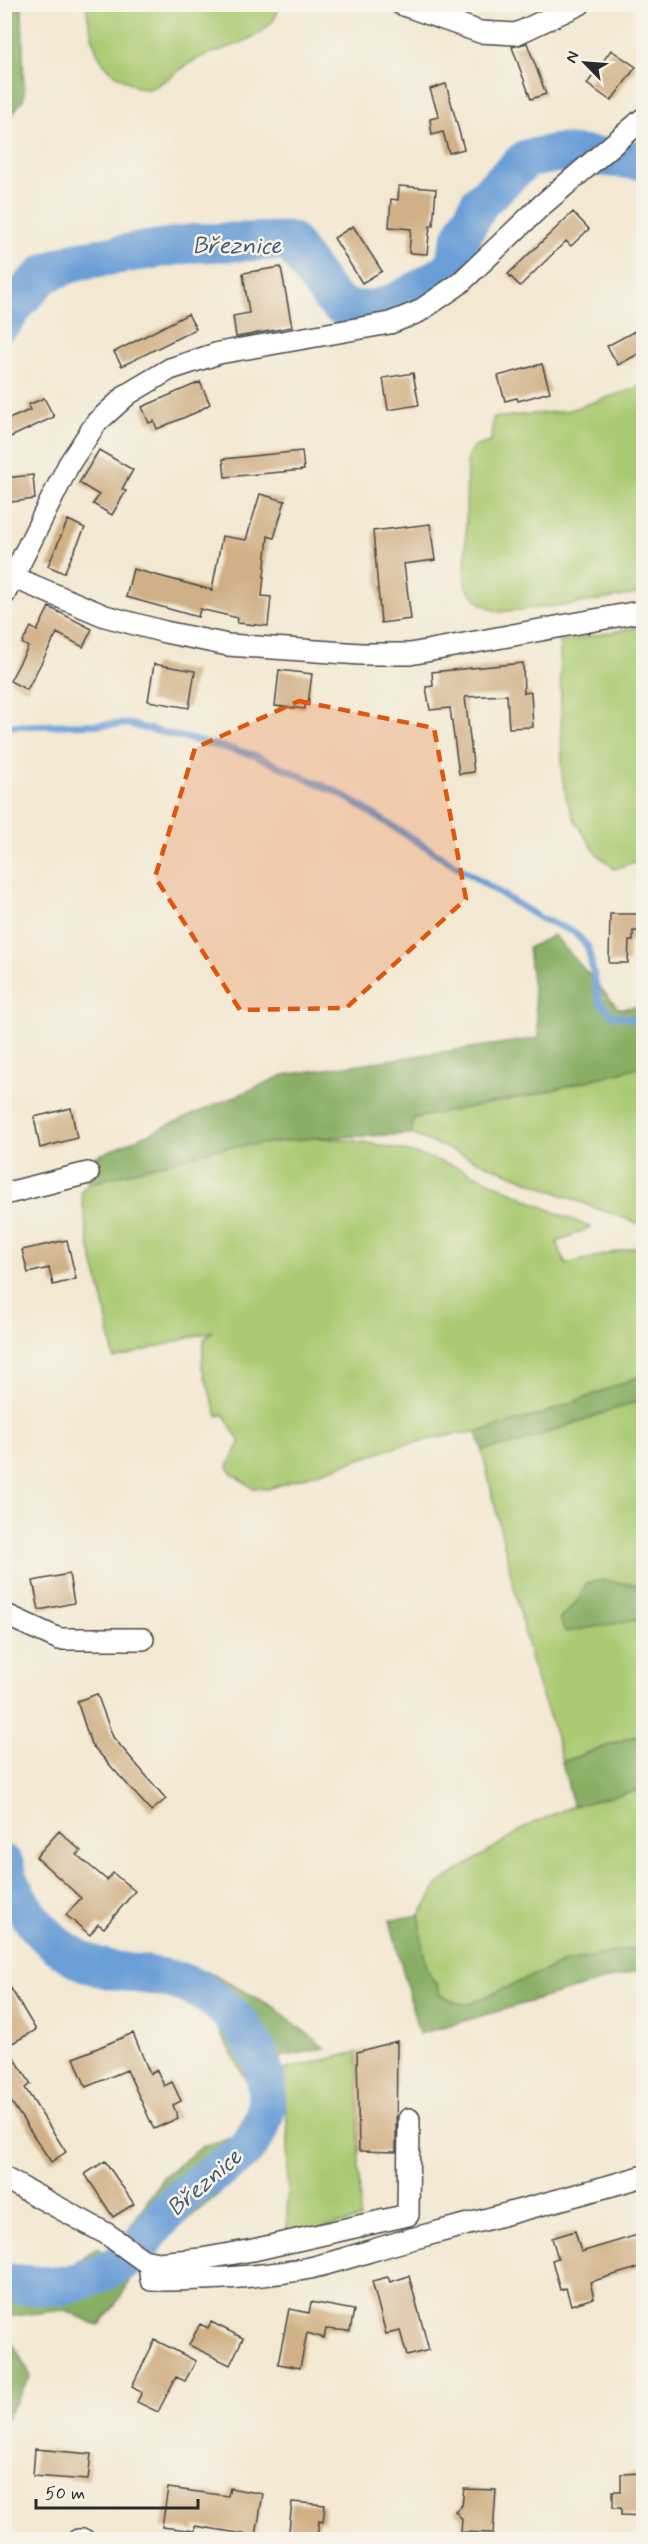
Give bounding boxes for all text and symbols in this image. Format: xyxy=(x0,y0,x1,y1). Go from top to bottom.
north arrow xyxy=(555,33,615,93)
text: N xyxy=(561,48,585,67)
water label: Březnice xyxy=(192,231,282,262)
water label: Březnice xyxy=(161,2142,249,2224)
scale bar xyxy=(36,2472,198,2510)
text: 50 m xyxy=(45,2482,85,2506)

